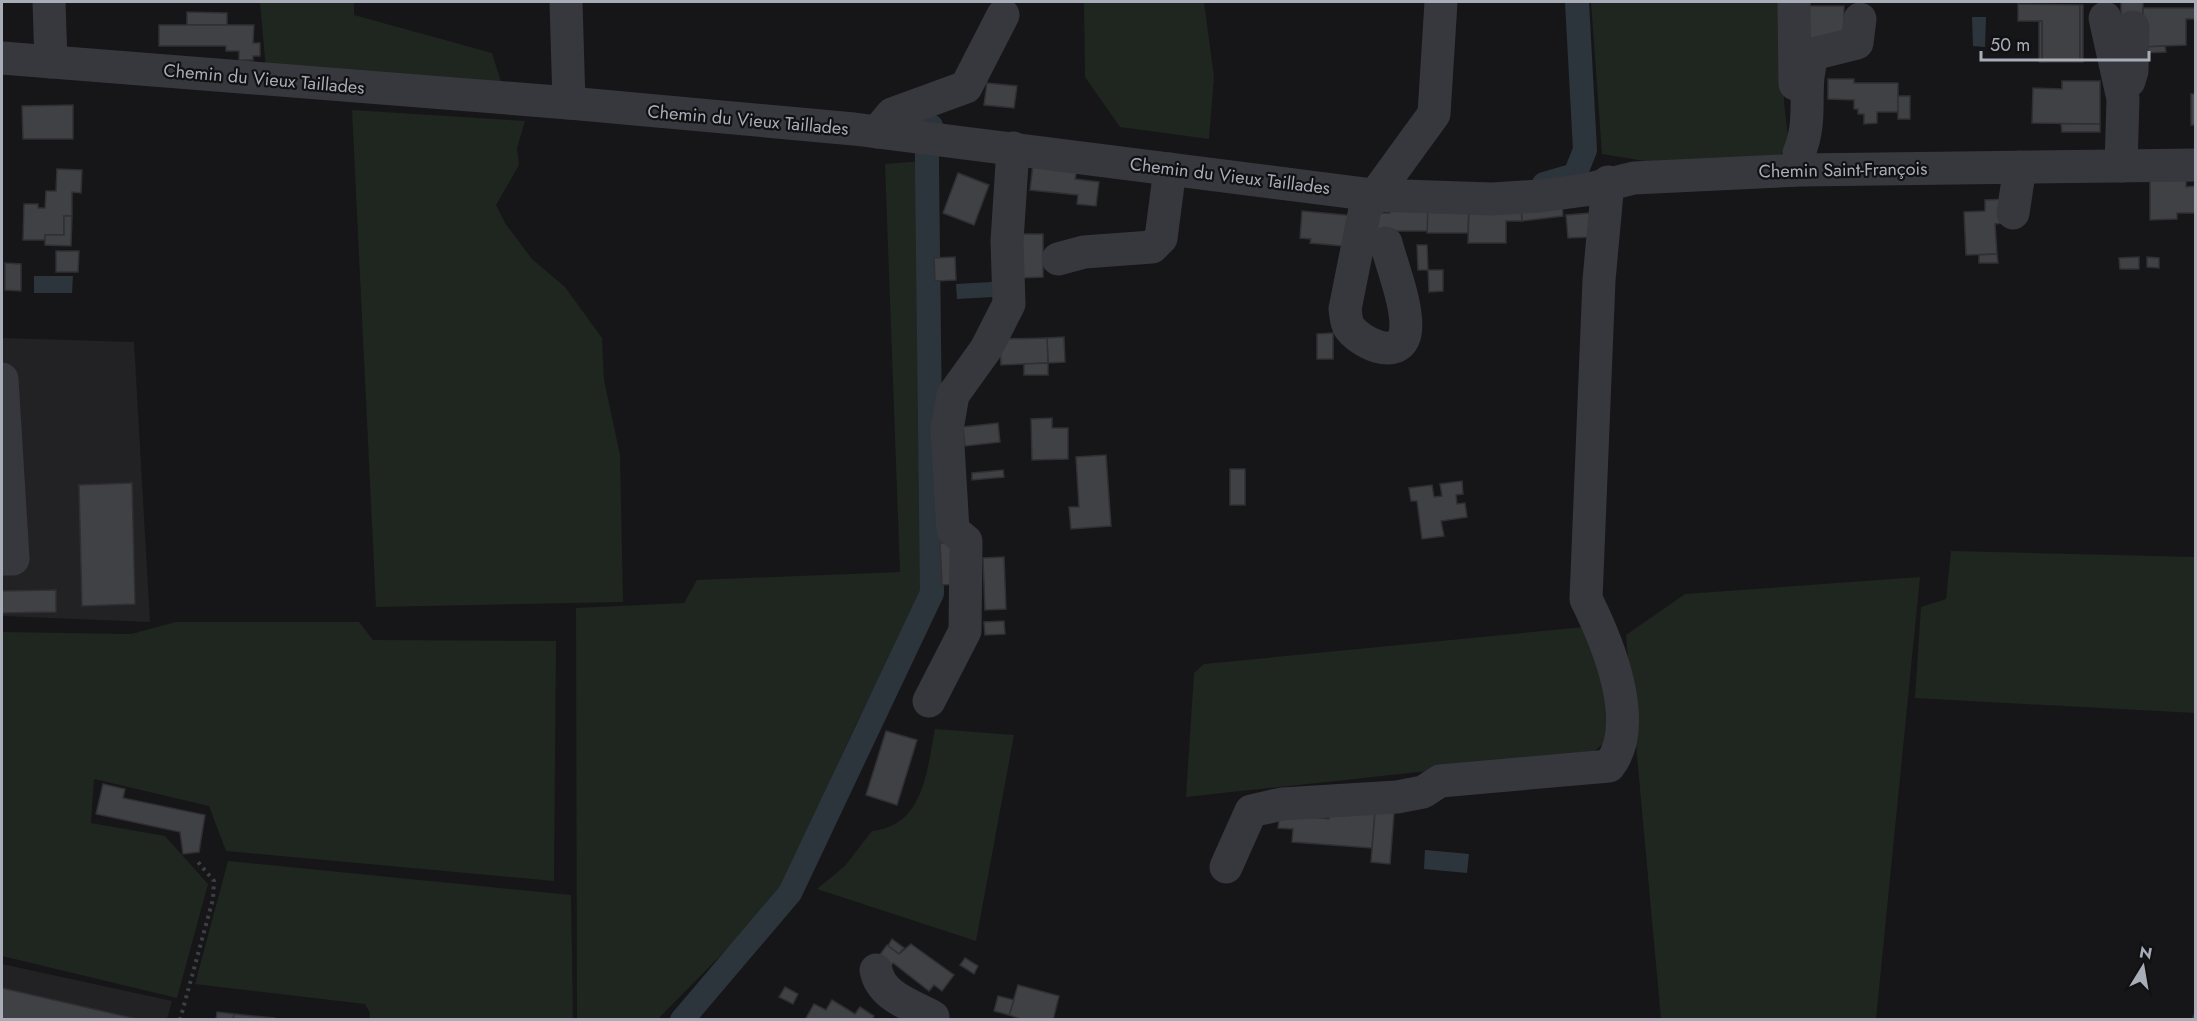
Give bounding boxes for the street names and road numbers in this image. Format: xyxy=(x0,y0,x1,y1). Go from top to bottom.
street label: Chemin du Vieux Taillades xyxy=(162,57,366,101)
street label: Chemin du Vieux Taillades xyxy=(646,98,850,142)
street label: Chemin du Vieux Taillades xyxy=(1128,151,1332,201)
street label: Chemin Saint-François xyxy=(1758,156,1928,184)

